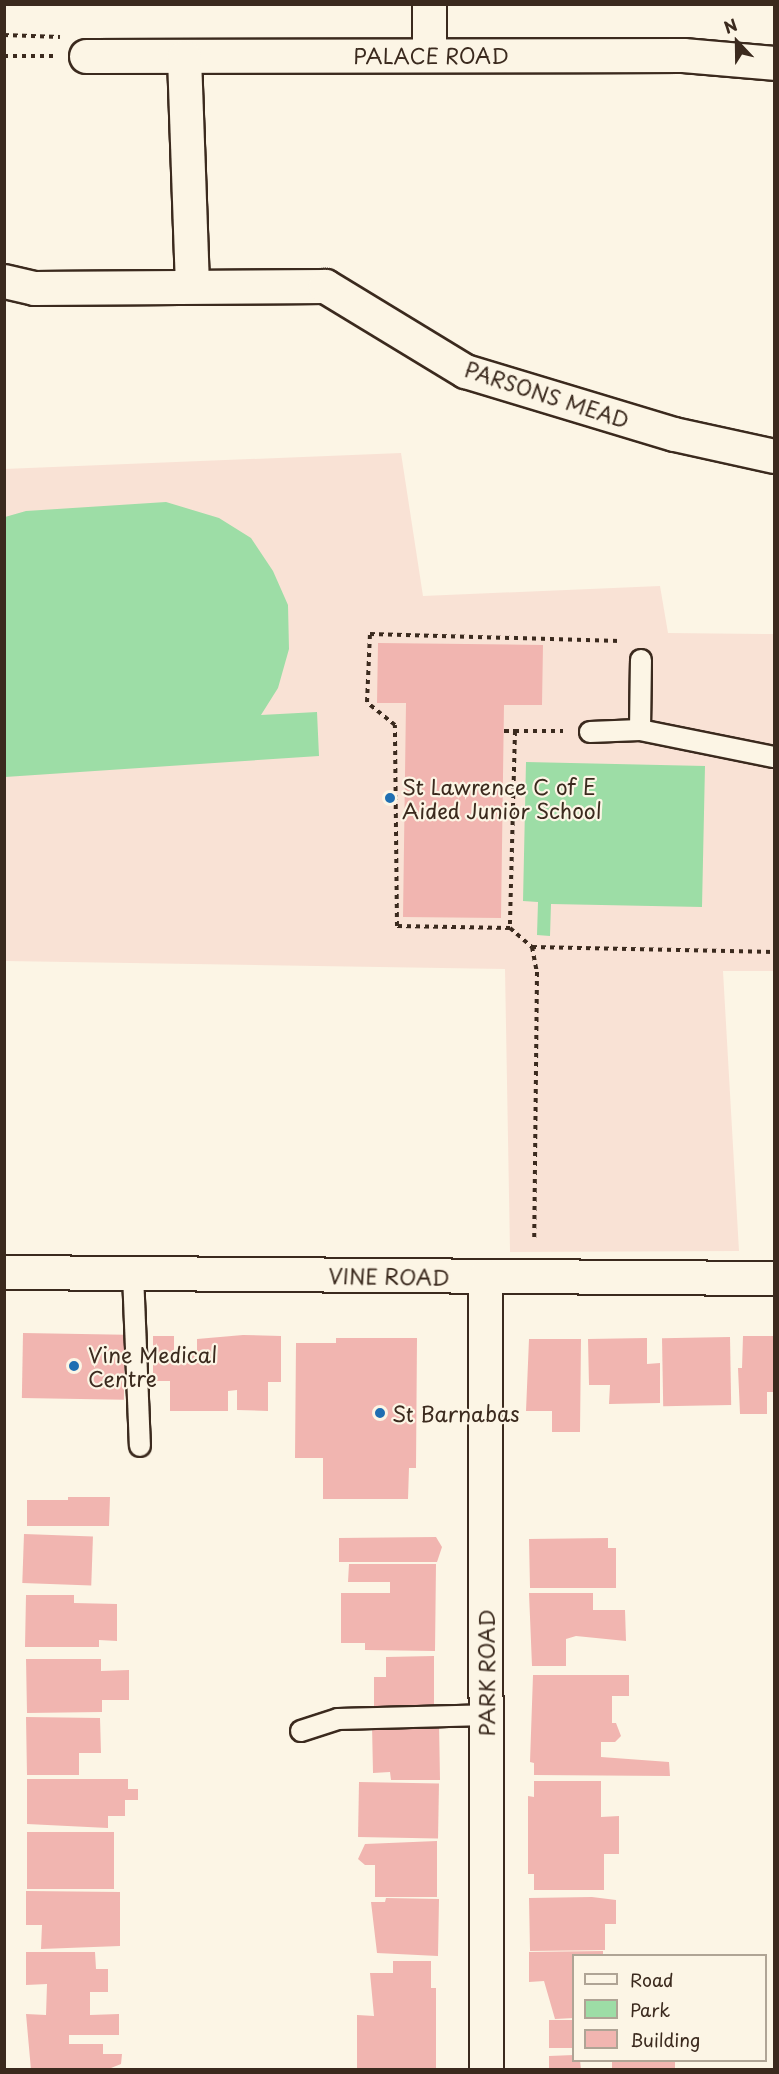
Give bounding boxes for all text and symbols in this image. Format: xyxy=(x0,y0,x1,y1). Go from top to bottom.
north arrow xyxy=(707,12,767,72)
text: N xyxy=(720,12,741,39)
street label: PALACE ROAD xyxy=(353,42,509,68)
street label: PARSONS MEAD xyxy=(461,355,633,433)
place label: St Lawrence C of E Aided Junior School xyxy=(402,773,605,823)
marker: St Lawrence C of E Aided Junior School xyxy=(383,791,397,805)
street label: VINE ROAD xyxy=(328,1262,450,1290)
place label: Vine Medical Centre xyxy=(88,1341,218,1391)
marker: Vine Medical Centre xyxy=(65,1357,83,1375)
place label: St Barnabas xyxy=(392,1400,519,1426)
marker: St Barnabas xyxy=(373,1406,387,1420)
street label: PARK ROAD xyxy=(473,1609,499,1737)
legend xyxy=(572,1954,767,2062)
text: Road xyxy=(630,1966,674,1993)
text: Park xyxy=(630,1996,670,2023)
text: Building xyxy=(630,2026,700,2053)

